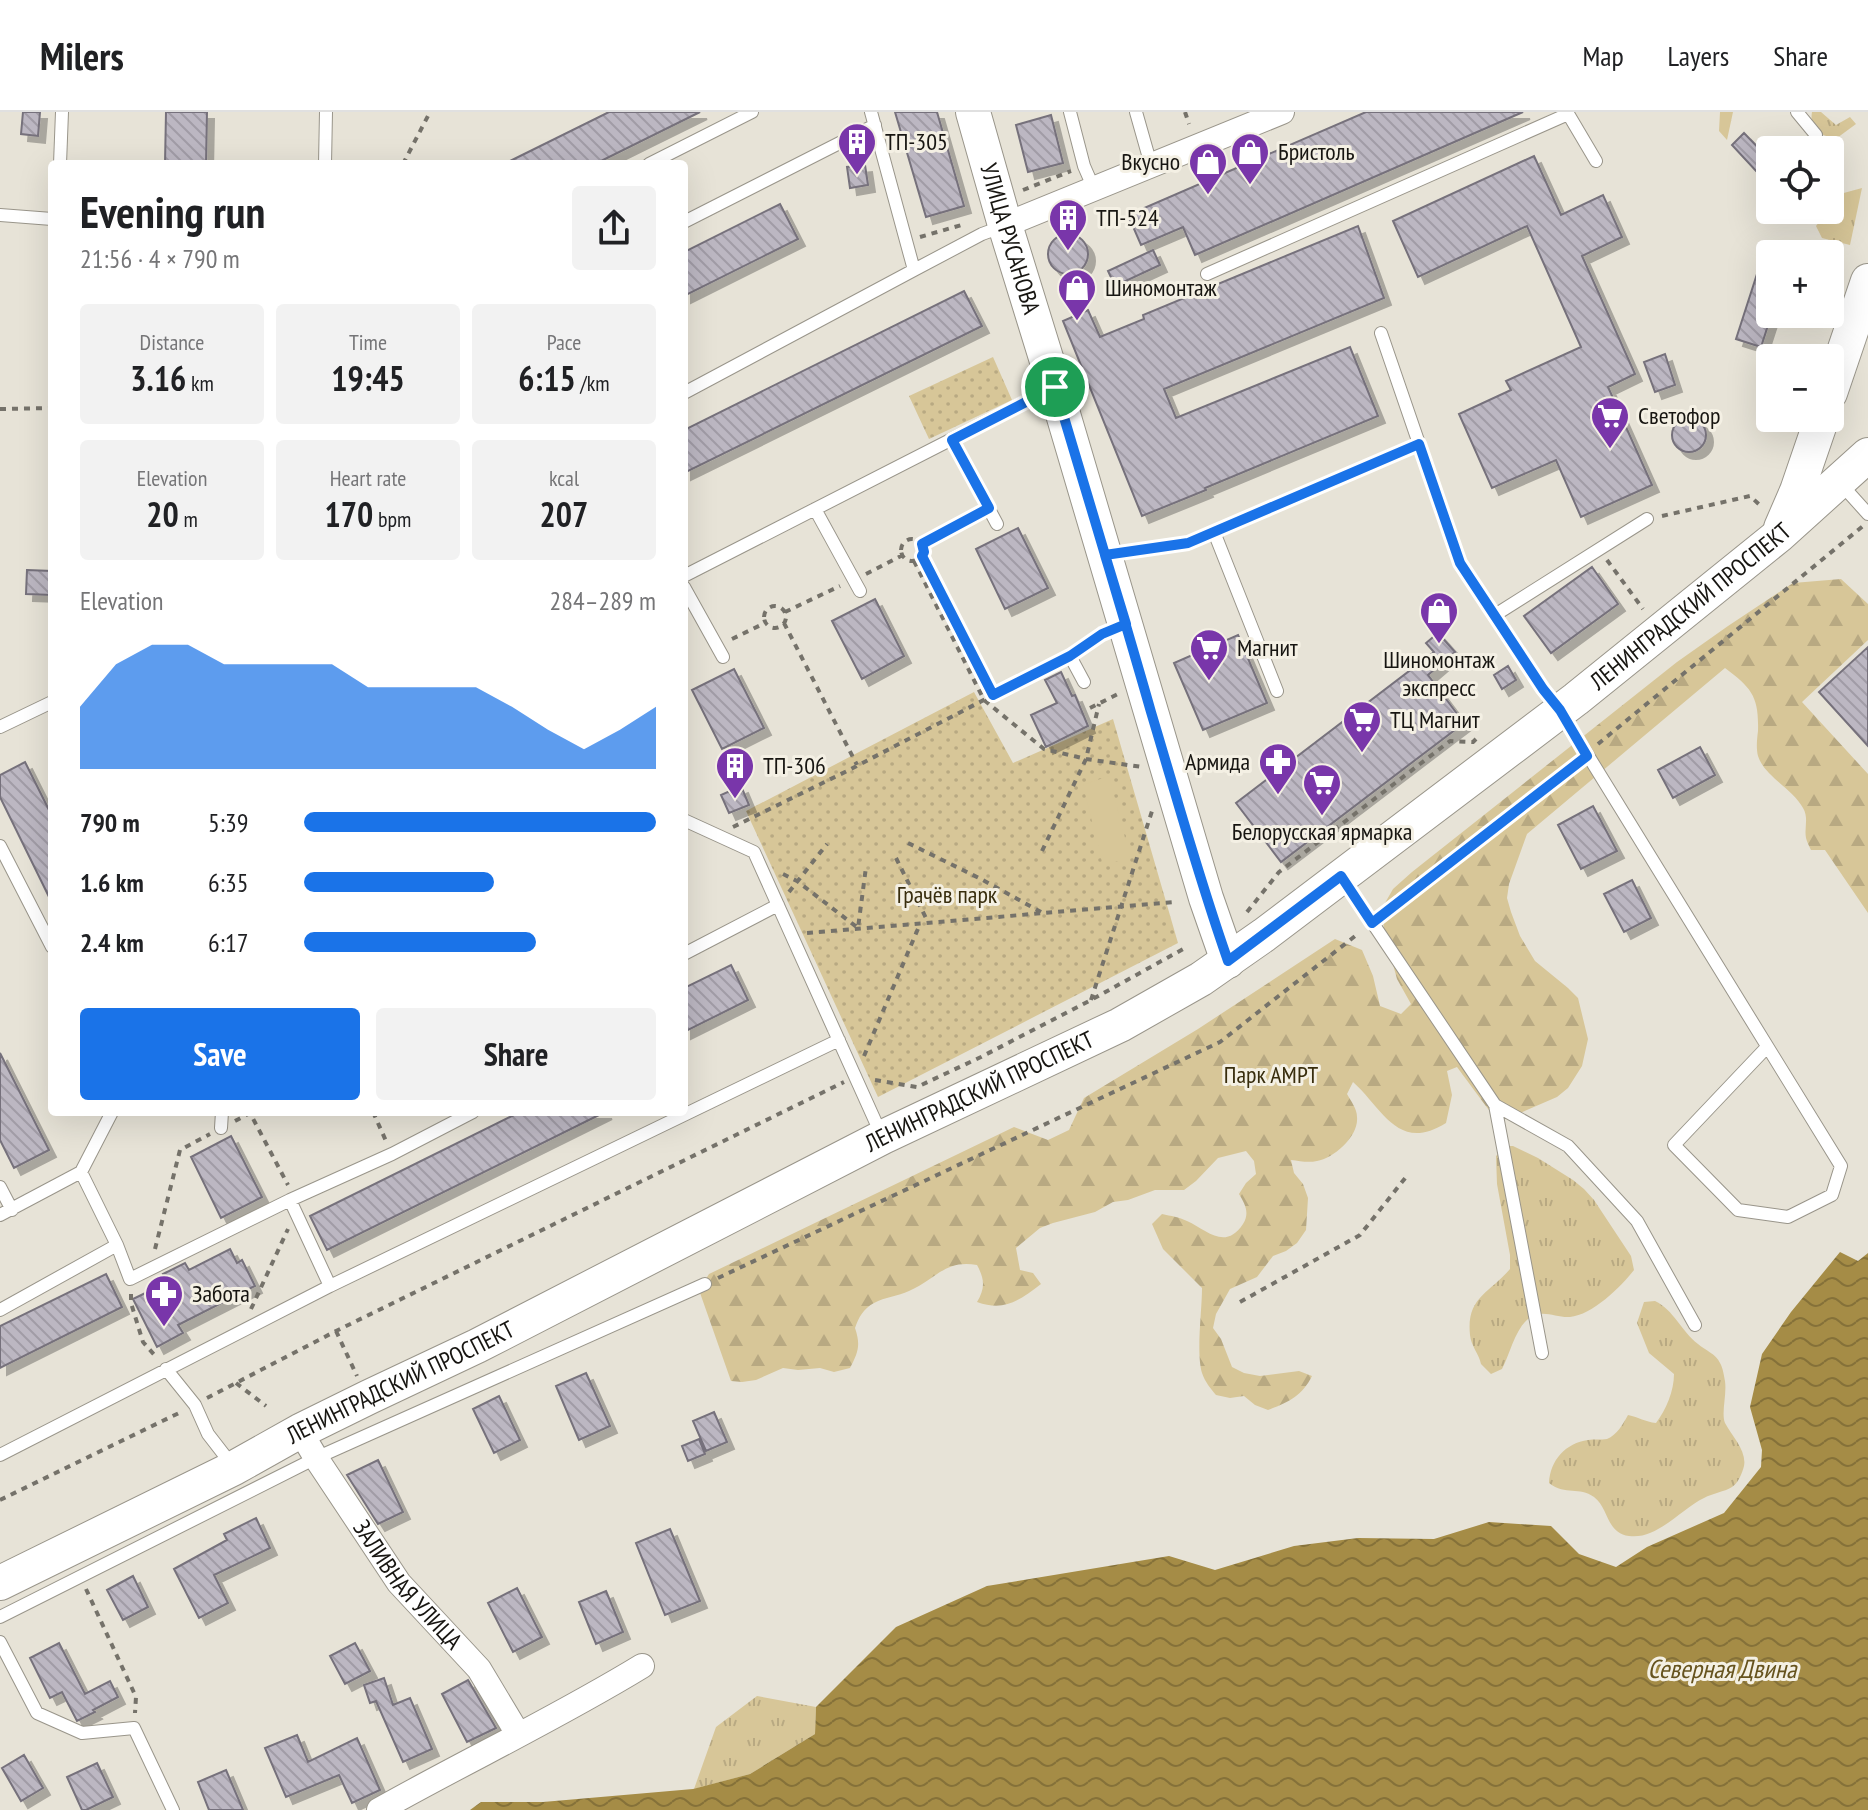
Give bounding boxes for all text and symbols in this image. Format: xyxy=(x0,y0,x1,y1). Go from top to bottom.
text: Milers xyxy=(40,31,124,80)
text: Map xyxy=(1582,37,1624,74)
text: Layers xyxy=(1668,37,1729,74)
text: Share xyxy=(1773,37,1828,74)
building icon: ТП-305 xyxy=(836,121,878,176)
place label: ТП-305 xyxy=(885,126,948,157)
shop icon: Бристоль xyxy=(1229,131,1271,186)
place label: Бристоль xyxy=(1278,136,1355,167)
map controls xyxy=(1756,136,1844,432)
button: locate xyxy=(1756,136,1844,224)
shop icon: Вкусно xyxy=(1187,141,1229,196)
place label: Вкусно xyxy=(1121,146,1180,177)
street label: УЛИЦА РУСАНОВА xyxy=(973,160,1048,318)
text: Evening run xyxy=(80,183,265,240)
button: share xyxy=(572,186,656,270)
building icon: ТП-524 xyxy=(1047,197,1089,252)
place label: ТП-524 xyxy=(1096,202,1159,233)
button: + xyxy=(1756,240,1844,328)
text: 21:56 · 4 × 790 m xyxy=(80,242,240,275)
shop icon: Шиномонтаж xyxy=(1056,267,1098,322)
place label: Шиномонтаж xyxy=(1105,272,1217,303)
text: Distance xyxy=(140,328,204,356)
text: Time xyxy=(349,328,387,356)
text: Pace xyxy=(547,328,581,356)
button: − xyxy=(1756,344,1844,432)
pin xyxy=(1021,353,1089,421)
text: 3.16 xyxy=(130,356,186,400)
text: 19:45 xyxy=(331,356,405,400)
text: 6:15 xyxy=(518,356,576,400)
icon: arrive xyxy=(1033,365,1077,409)
text: km xyxy=(186,369,214,397)
text: /km xyxy=(576,369,610,397)
supermarket icon: Светофор xyxy=(1589,395,1631,450)
place label: Светофор xyxy=(1638,400,1720,431)
text: Elevation xyxy=(137,464,207,492)
text: Heart rate xyxy=(330,464,406,492)
text: kcal xyxy=(549,464,579,492)
text: 20 xyxy=(146,492,179,536)
text: 170 xyxy=(325,492,373,536)
text: 207 xyxy=(540,492,588,536)
text: m xyxy=(179,505,198,533)
text: bpm xyxy=(373,505,411,533)
street label: ЛЕНИНГРАДСКИЙ ПРОСПЕКТ xyxy=(1583,516,1798,697)
text: Elevation xyxy=(80,584,163,617)
text: 284–289 m xyxy=(550,584,656,617)
shop icon: Шиномонтаж экспресс xyxy=(1418,590,1460,645)
supermarket icon: Магнит xyxy=(1188,627,1230,682)
place label: Магнит xyxy=(1237,632,1298,663)
place label: Шиномонтаж экспресс xyxy=(1383,644,1495,703)
supermarket icon: ТЦ Магнит xyxy=(1341,699,1383,754)
place label: ТЦ Магнит xyxy=(1390,704,1480,735)
pharmacy icon: Армида xyxy=(1257,741,1299,796)
building icon: ТП-306 xyxy=(714,745,756,800)
place label: Армида xyxy=(1185,746,1250,777)
place label: ТП-306 xyxy=(763,750,826,781)
supermarket icon: Белорусская ярмарка xyxy=(1301,762,1343,817)
text: 790 m xyxy=(80,806,140,839)
text: 5:39 xyxy=(208,806,248,839)
place label: Белорусская ярмарка xyxy=(1232,816,1412,847)
text: 1.6 km xyxy=(80,866,144,899)
text: 6:35 xyxy=(208,866,248,899)
park label: Грачёв парк xyxy=(897,879,998,910)
text: 2.4 km xyxy=(80,926,144,959)
text: 6:17 xyxy=(208,926,248,959)
button: Save xyxy=(80,1008,360,1100)
button: Share xyxy=(376,1008,656,1100)
street label: ЛЕНИНГРАДСКИЙ ПРОСПЕКТ xyxy=(859,1024,1099,1159)
park label: Парк АМРТ xyxy=(1224,1059,1318,1090)
pharmacy icon: Забота xyxy=(143,1273,185,1328)
place label: Забота xyxy=(192,1278,250,1309)
street label: ЛЕНИНГРАДСКИЙ ПРОСПЕКТ xyxy=(280,1313,520,1451)
street label: ЗАЛИВНАЯ УЛИЦА xyxy=(346,1514,469,1656)
water label: Северная Двина xyxy=(1648,1652,1798,1685)

